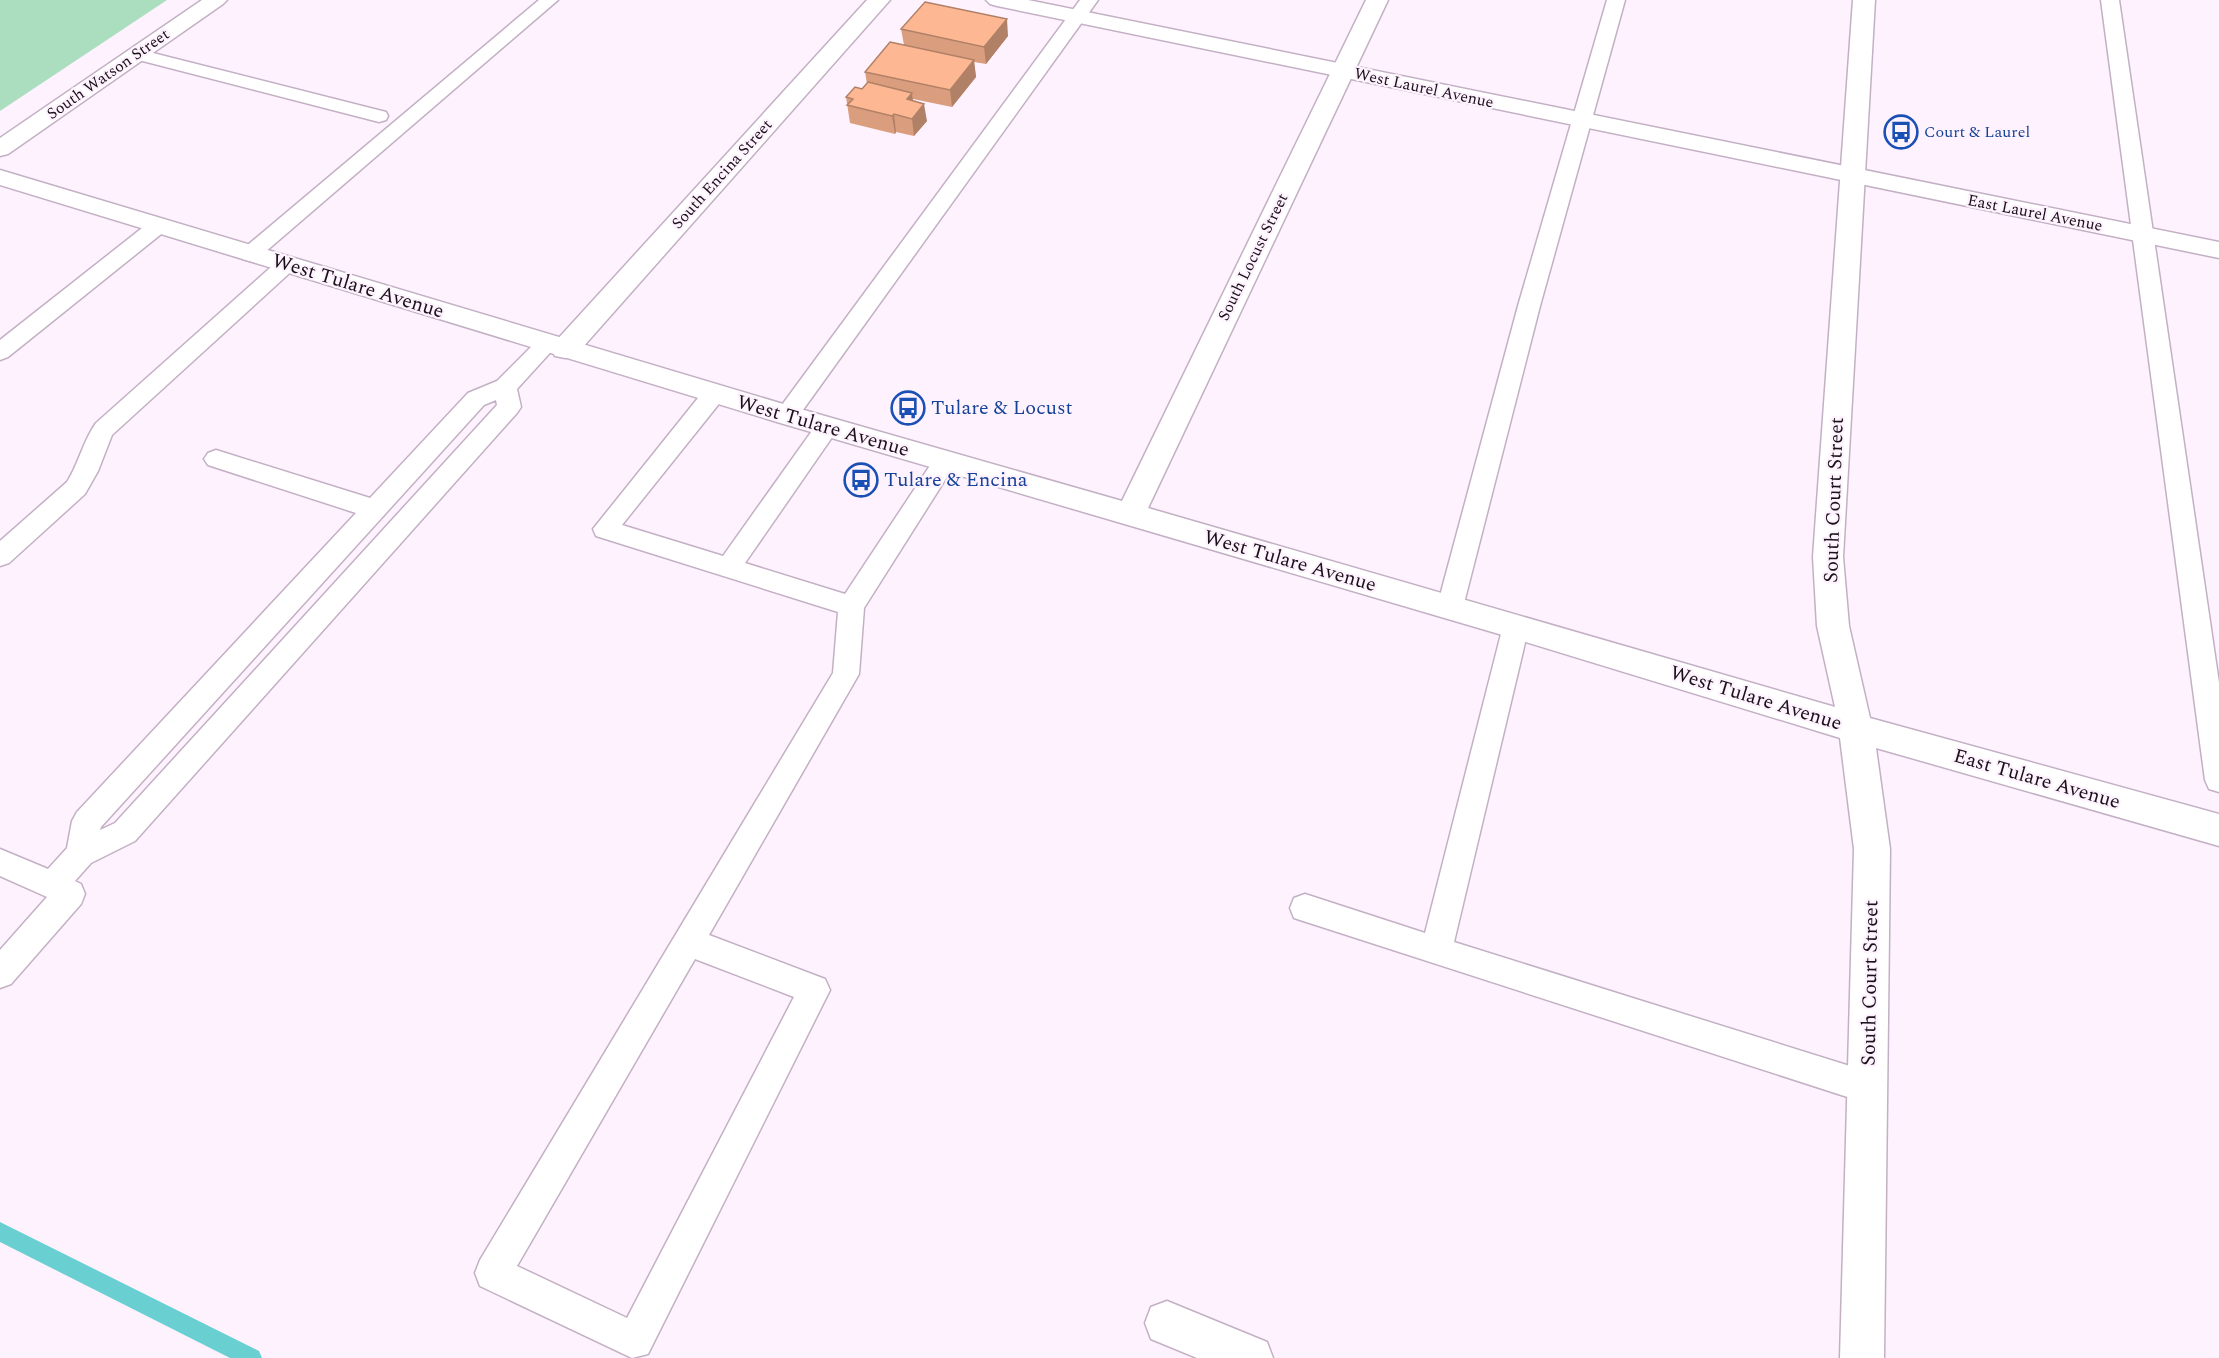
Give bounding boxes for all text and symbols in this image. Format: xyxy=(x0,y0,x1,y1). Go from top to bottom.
street label: South Watson Street xyxy=(42,22,175,125)
street label: West Laurel Avenue xyxy=(1352,61,1496,115)
street label: South Encina Street xyxy=(666,113,778,234)
bus stop icon: Court & Laurel xyxy=(1883,114,1919,150)
place label: Court & Laurel xyxy=(1924,120,2030,144)
street label: East Laurel Avenue xyxy=(1965,188,2105,238)
street label: South Locust Street xyxy=(1212,189,1294,325)
street label: West Tulare Avenue xyxy=(268,246,448,326)
street label: West Tulare Avenue xyxy=(733,387,913,465)
bus stop icon: Tulare & Locust xyxy=(890,390,926,426)
place label: Tulare & Locust xyxy=(931,393,1073,423)
street label: South Court Street xyxy=(1816,417,1852,583)
bus stop icon: Tulare & Encina xyxy=(843,462,879,498)
place label: Tulare & Encina xyxy=(884,465,1028,495)
street label: West Tulare Avenue xyxy=(1200,522,1380,600)
street label: West Tulare Avenue xyxy=(1666,658,1846,738)
street label: East Tulare Avenue xyxy=(1950,741,2124,817)
street label: South Court Street xyxy=(1854,900,1886,1066)

